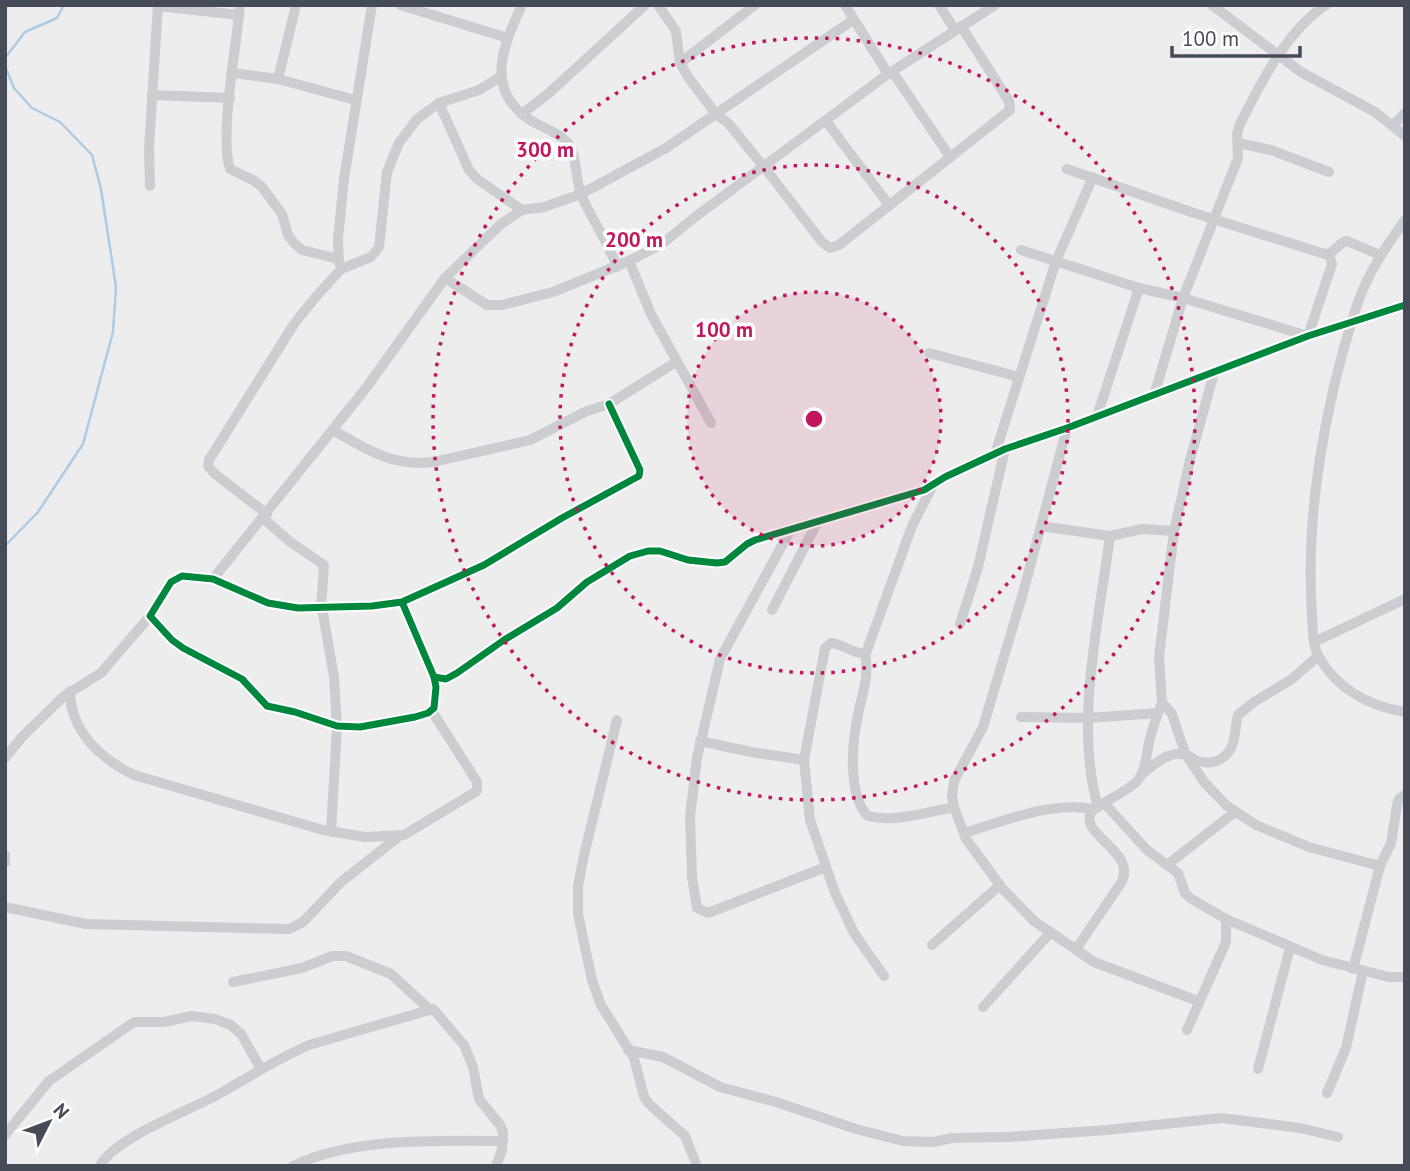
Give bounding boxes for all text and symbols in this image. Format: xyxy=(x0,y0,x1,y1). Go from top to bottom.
scale bar xyxy=(1172,14,1300,58)
text: 100 m xyxy=(1182,25,1239,52)
text: 300 m xyxy=(516,136,574,163)
text: 200 m xyxy=(605,226,663,253)
text: 100 m xyxy=(695,316,753,343)
centre of rings xyxy=(802,407,826,431)
north arrow xyxy=(14,1087,84,1157)
text: N xyxy=(49,1098,75,1123)

